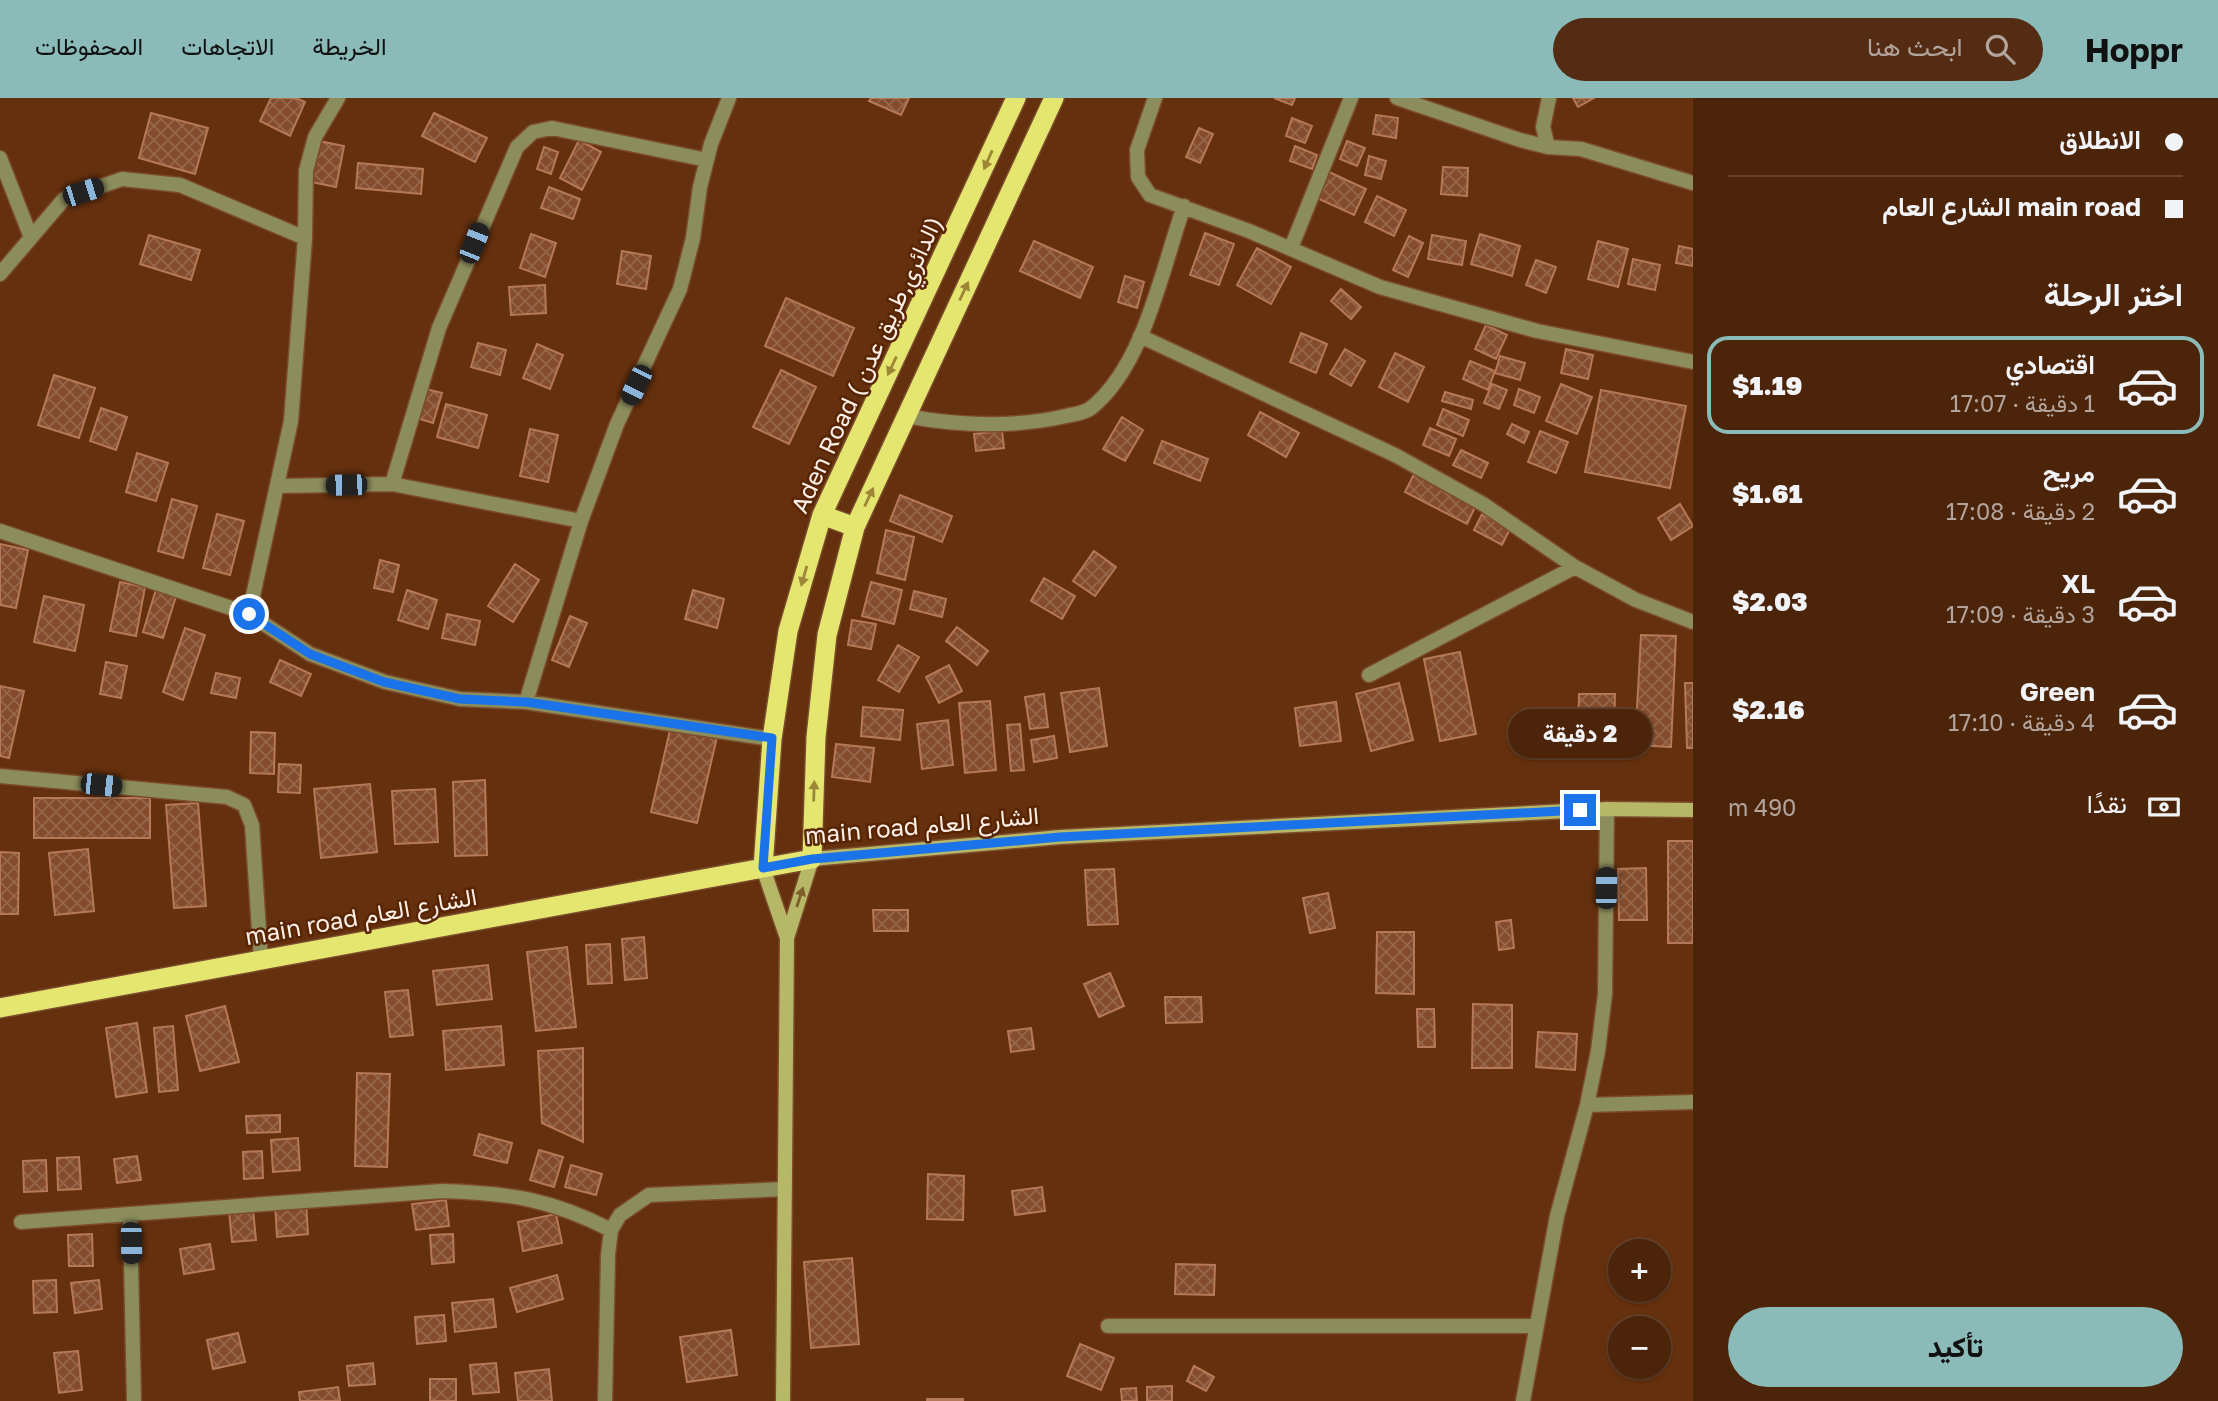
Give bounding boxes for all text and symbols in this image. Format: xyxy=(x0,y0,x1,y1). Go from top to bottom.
search box xyxy=(1553,18,2043,81)
icon: search xyxy=(1981,30,2019,68)
text: Hoppr xyxy=(2085,30,2183,69)
text: المحفوظات xyxy=(35,31,143,60)
text: الاتجاهات xyxy=(181,31,274,60)
text: الخريطة xyxy=(312,31,387,60)
text: ابحث هنا xyxy=(1867,31,1963,62)
text: الانطلاق xyxy=(2059,124,2141,155)
one-way arrow xyxy=(982,150,994,170)
car xyxy=(60,176,107,208)
text: main road الشارع العام xyxy=(1882,191,2141,222)
street label: Aden Road ( الدائري,طريق عدن) xyxy=(784,211,953,520)
car xyxy=(457,220,492,266)
text: اختر الرحلة xyxy=(2044,275,2183,313)
one-way arrow xyxy=(958,281,970,301)
text: اقتصادي xyxy=(2006,349,2095,380)
icon: car xyxy=(2116,354,2179,417)
one-way arrow xyxy=(886,356,897,377)
car xyxy=(618,362,655,408)
text: $1.19 xyxy=(1732,370,1802,401)
text: 1 دقيقة · 17:07 xyxy=(1950,389,2095,417)
text: مريح xyxy=(2043,457,2095,488)
icon: car xyxy=(2116,462,2179,525)
car xyxy=(325,474,368,496)
text: $1.61 xyxy=(1732,478,1802,509)
one-way arrow xyxy=(864,487,875,508)
text: 2 دقيقة · 17:08 xyxy=(1946,497,2095,525)
one-way arrow xyxy=(799,565,809,586)
text: XL xyxy=(2061,568,2095,599)
icon: car xyxy=(2116,570,2179,633)
text: $2.03 xyxy=(1732,586,1808,617)
route start xyxy=(233,598,265,630)
text: 3 دقيقة · 17:09 xyxy=(1946,600,2095,628)
text: Green xyxy=(2020,676,2095,707)
icon: car xyxy=(2116,678,2179,741)
text: $2.16 xyxy=(1732,694,1805,725)
callout: 2 دقيقة xyxy=(1508,708,1652,758)
text: 4 دقيقة · 17:10 xyxy=(1948,708,2095,736)
text: 2 دقيقة xyxy=(1543,719,1617,747)
car xyxy=(80,772,123,798)
one-way arrow xyxy=(808,780,820,802)
text: نقدًا xyxy=(2087,788,2127,819)
icon: cash xyxy=(2145,788,2183,826)
text: 490 m xyxy=(1728,793,1796,821)
route end xyxy=(1564,794,1596,826)
street label: main road الشارع العام xyxy=(804,800,1040,852)
car xyxy=(1596,867,1617,909)
street label: main road الشارع العام xyxy=(243,881,479,953)
one-way arrow xyxy=(795,886,806,907)
car xyxy=(121,1222,142,1264)
map controls xyxy=(1608,1239,1671,1379)
button: + xyxy=(1608,1239,1671,1302)
button: تأكيد xyxy=(1728,1307,2183,1387)
button: − xyxy=(1608,1316,1671,1379)

